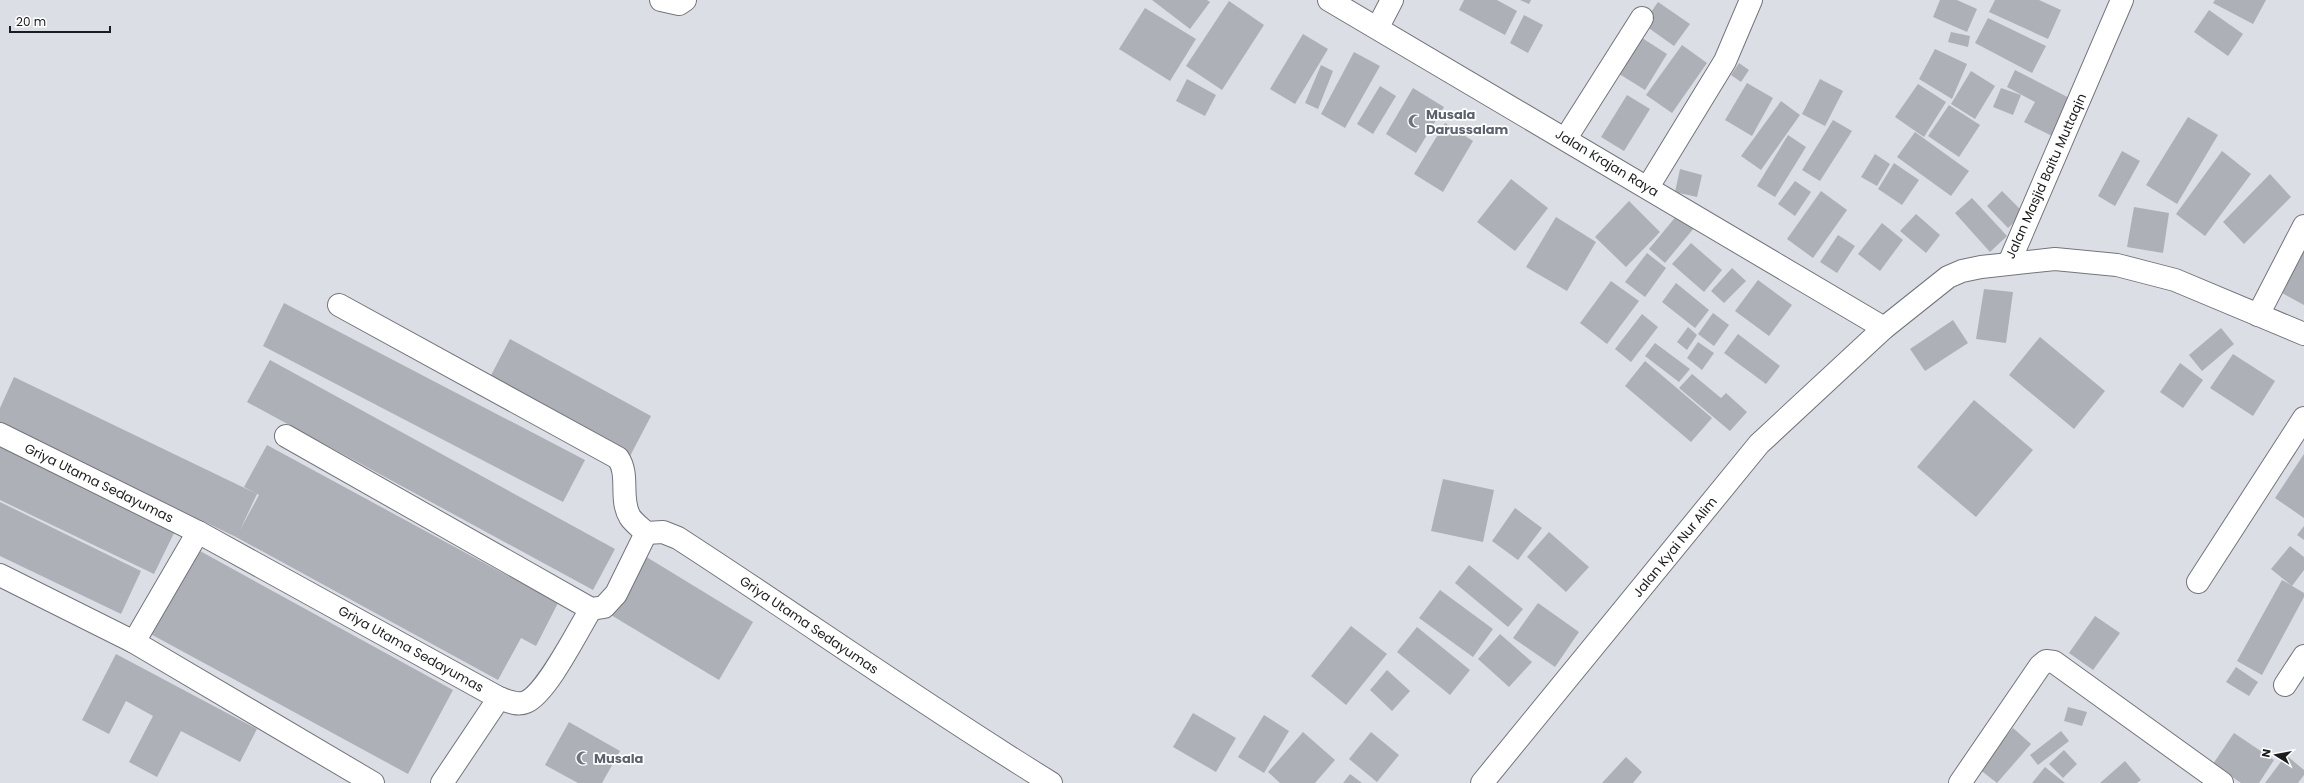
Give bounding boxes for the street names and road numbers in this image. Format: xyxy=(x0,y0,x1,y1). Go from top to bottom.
street label: Jalan Masjid Baitu Muttaqin xyxy=(2001,90,2091,262)
street label: Jalan Krajan Raya xyxy=(1552,125,1662,201)
street label: Griya Utama Sedayumas xyxy=(21,439,177,527)
street label: Jalan Kyai Nur Alim xyxy=(1628,493,1722,601)
street label: Griya Utama Sedayumas xyxy=(736,571,882,679)
street label: Griya Utama Sedayumas xyxy=(335,601,487,697)

